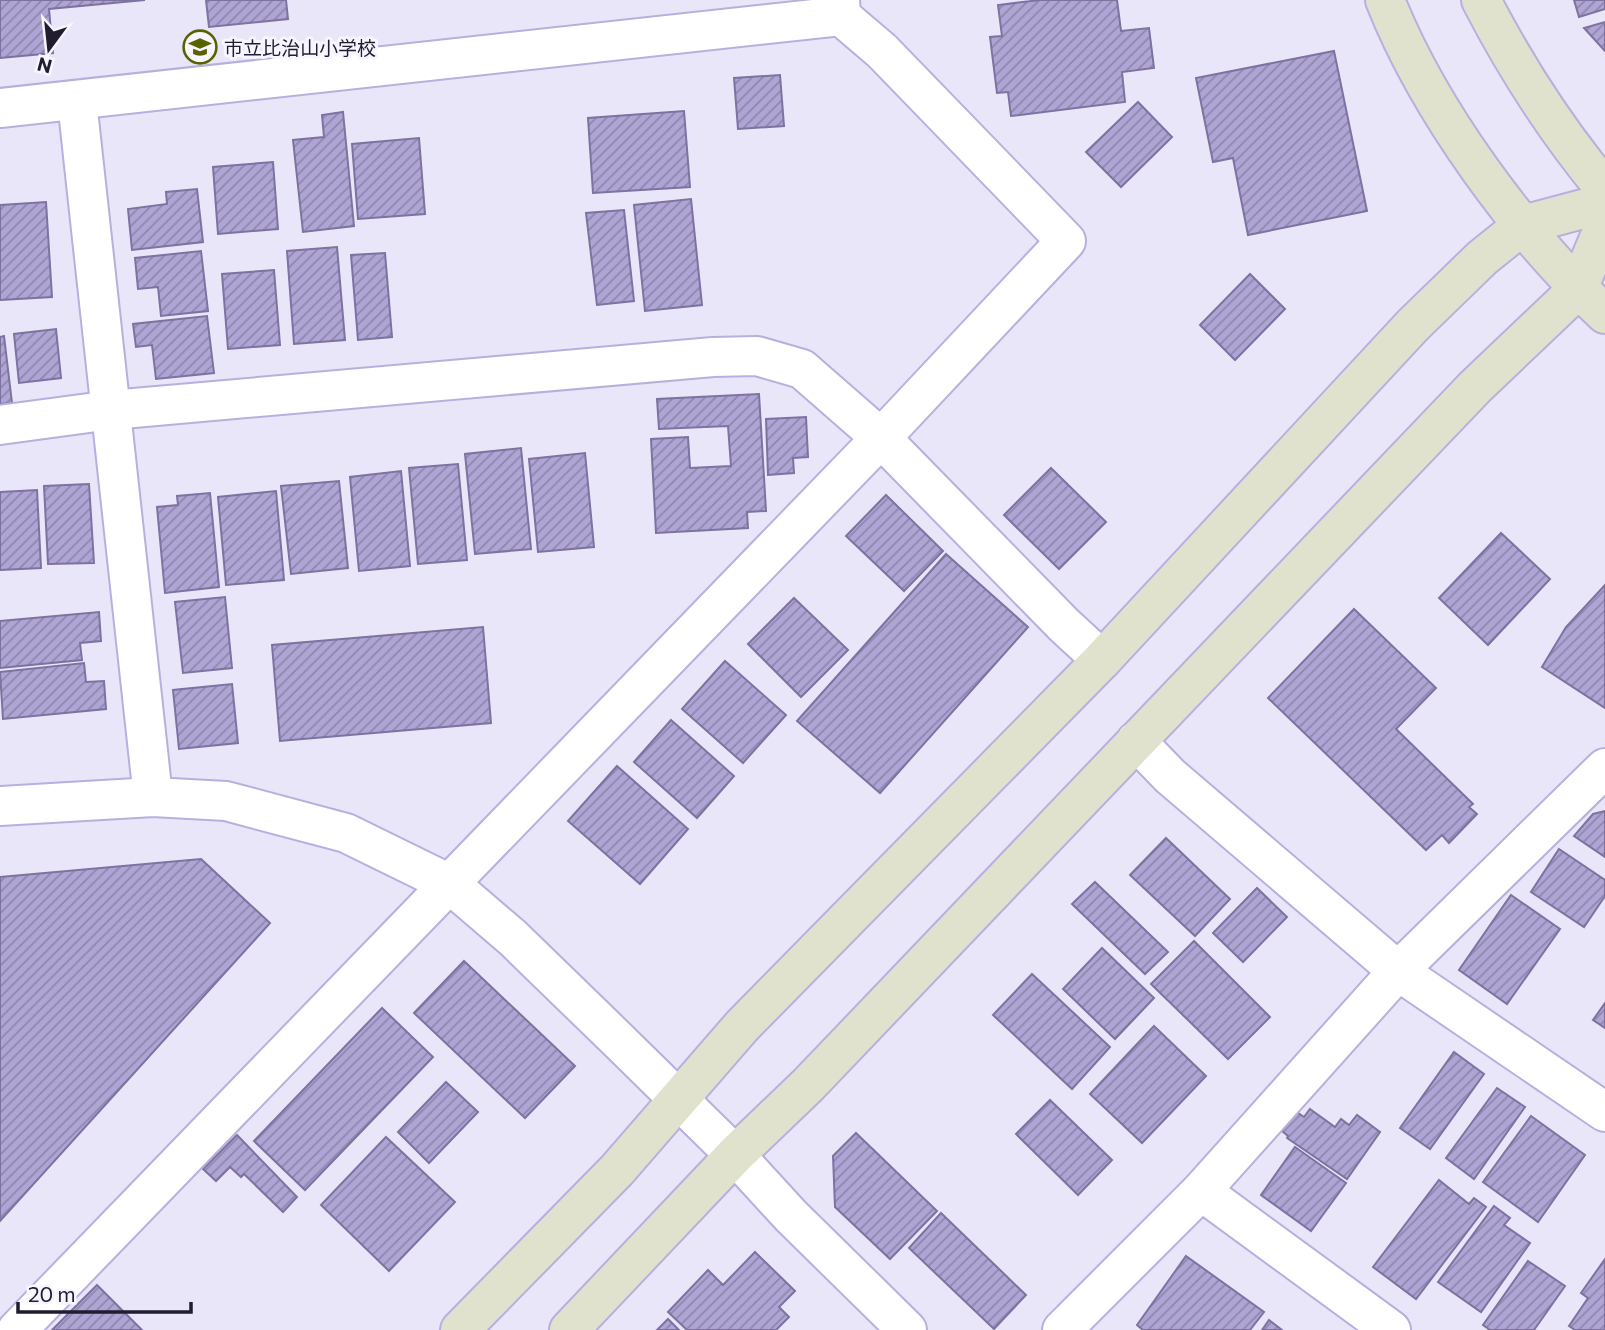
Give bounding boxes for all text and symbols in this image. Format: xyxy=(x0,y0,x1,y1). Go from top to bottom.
north arrow xyxy=(14,14,84,84)
school or university icon: 市立比治山小学校 xyxy=(181,28,219,66)
place label: 市立比治山小学校 xyxy=(224,36,376,59)
text: N xyxy=(35,53,54,79)
scale bar xyxy=(18,1270,191,1314)
text: 20 m xyxy=(28,1281,76,1306)

